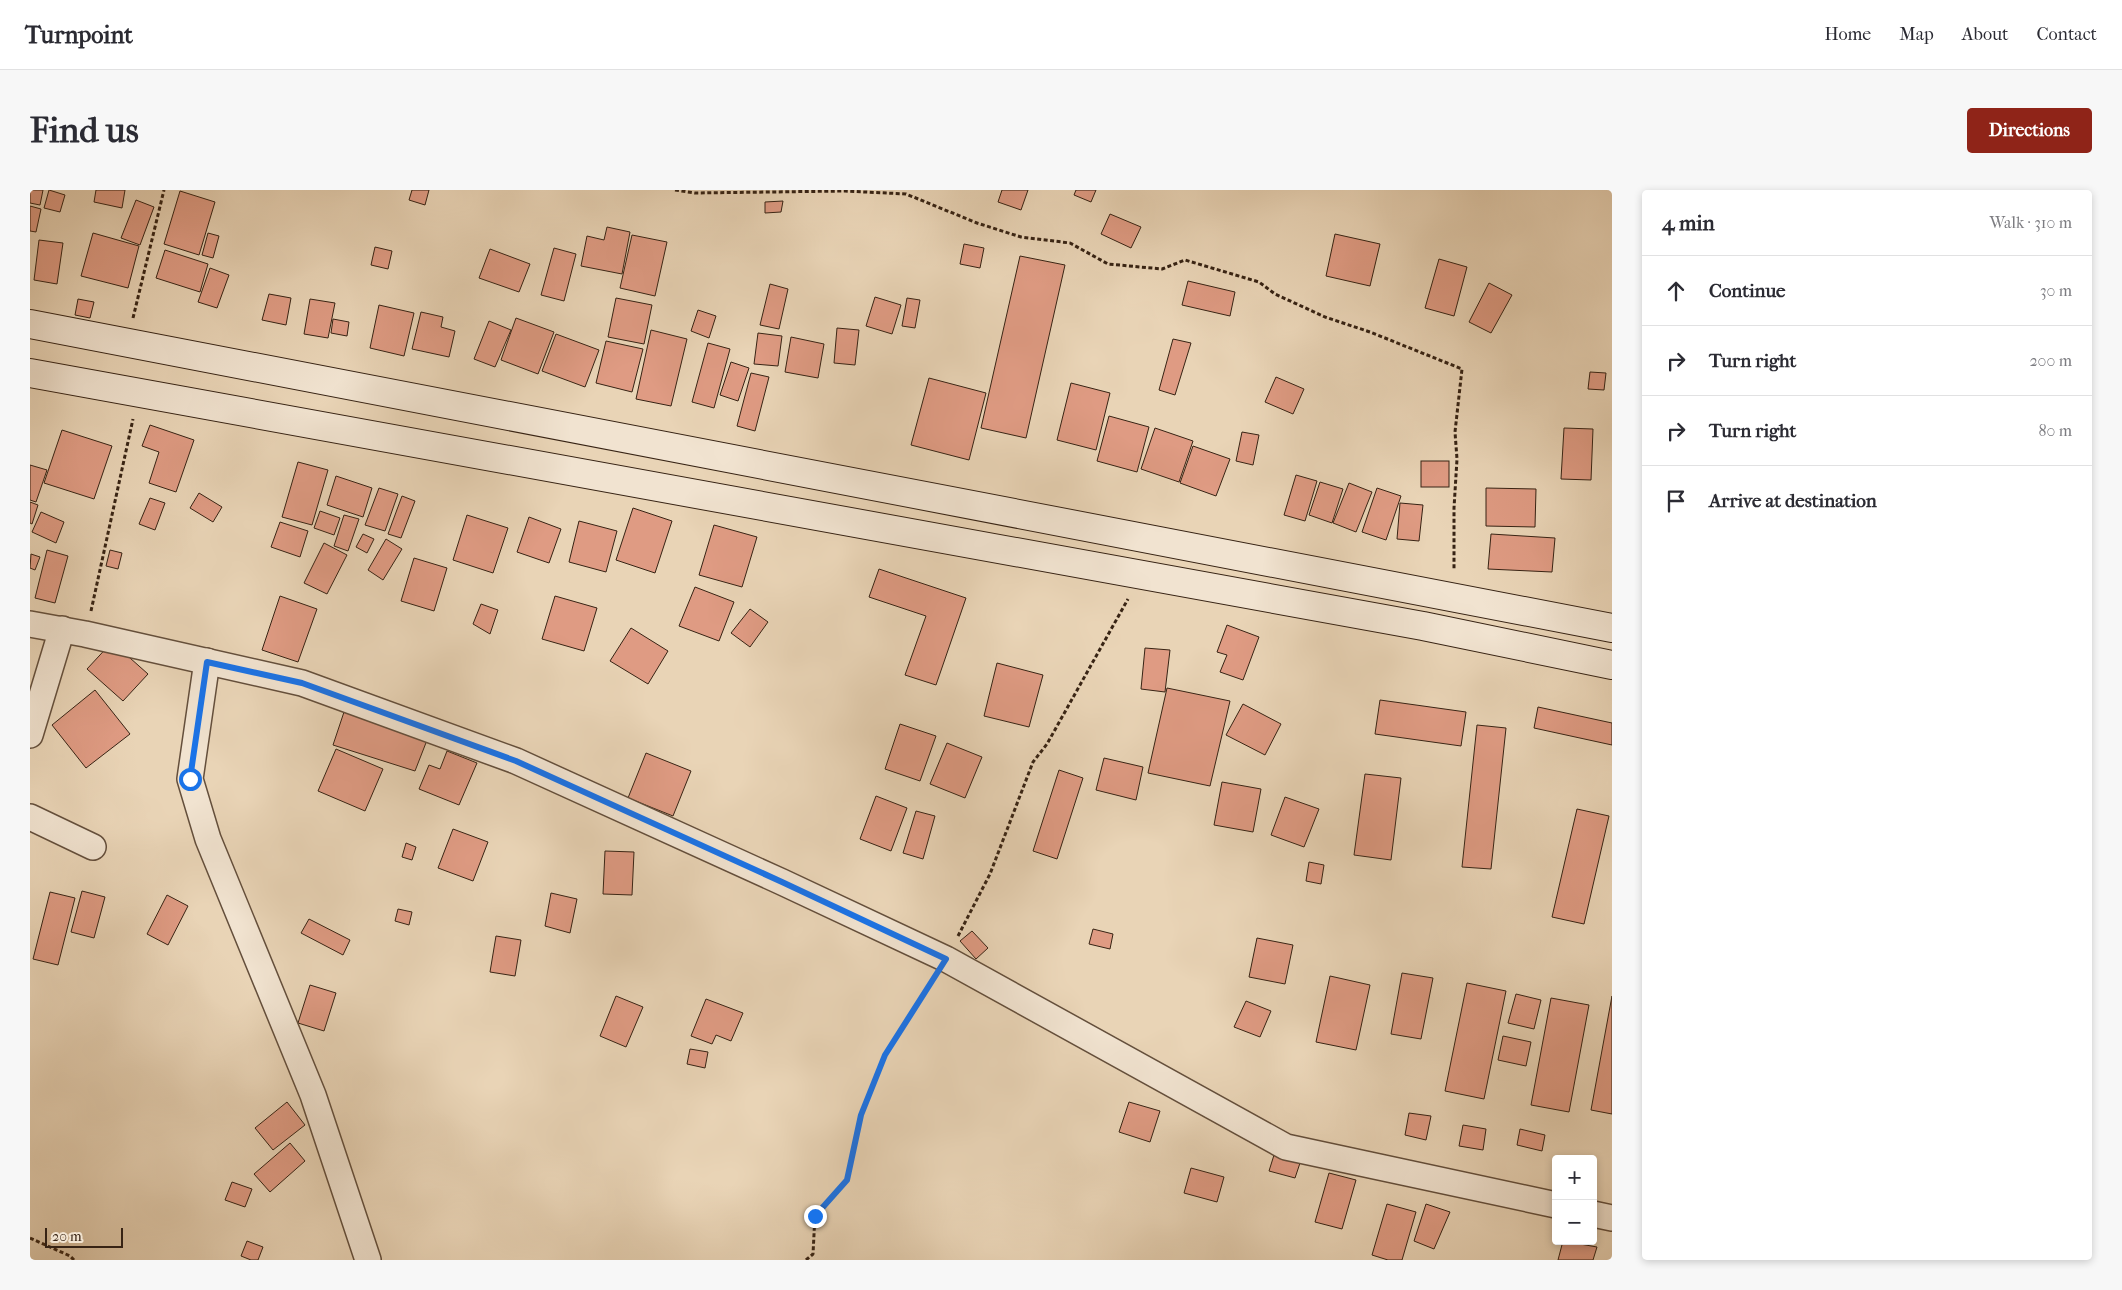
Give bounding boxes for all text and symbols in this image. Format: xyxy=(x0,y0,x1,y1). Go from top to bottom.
text: Turnpoint xyxy=(25,21,133,49)
text: Home xyxy=(1824,24,1871,45)
text: Map xyxy=(1899,24,1934,45)
text: About xyxy=(1962,24,2008,45)
text: Contact xyxy=(2036,24,2097,45)
button: Directions xyxy=(1967,108,2092,153)
text: Find us xyxy=(30,110,139,151)
text: 4 min xyxy=(1662,211,1715,235)
text: Walk · 310 m xyxy=(1989,213,2072,232)
icon: ahead xyxy=(1662,277,1690,305)
text: Continue xyxy=(1709,280,1785,302)
text: 30 m xyxy=(2040,281,2072,300)
icon: right xyxy=(1662,347,1690,375)
text: Turn right xyxy=(1709,350,1796,372)
text: 200 m xyxy=(2029,351,2072,370)
icon: right xyxy=(1662,417,1690,445)
text: Turn right xyxy=(1709,420,1796,442)
text: 80 m xyxy=(2038,421,2072,440)
icon: arrive xyxy=(1662,487,1690,515)
text: Arrive at destination xyxy=(1709,490,1877,512)
route start xyxy=(179,768,202,791)
map controls xyxy=(1552,1155,1597,1245)
button: + xyxy=(1552,1155,1597,1200)
button: − xyxy=(1552,1200,1597,1245)
route end xyxy=(804,1205,827,1228)
scale bar xyxy=(45,1225,122,1248)
text: 20 m xyxy=(52,1228,82,1245)

